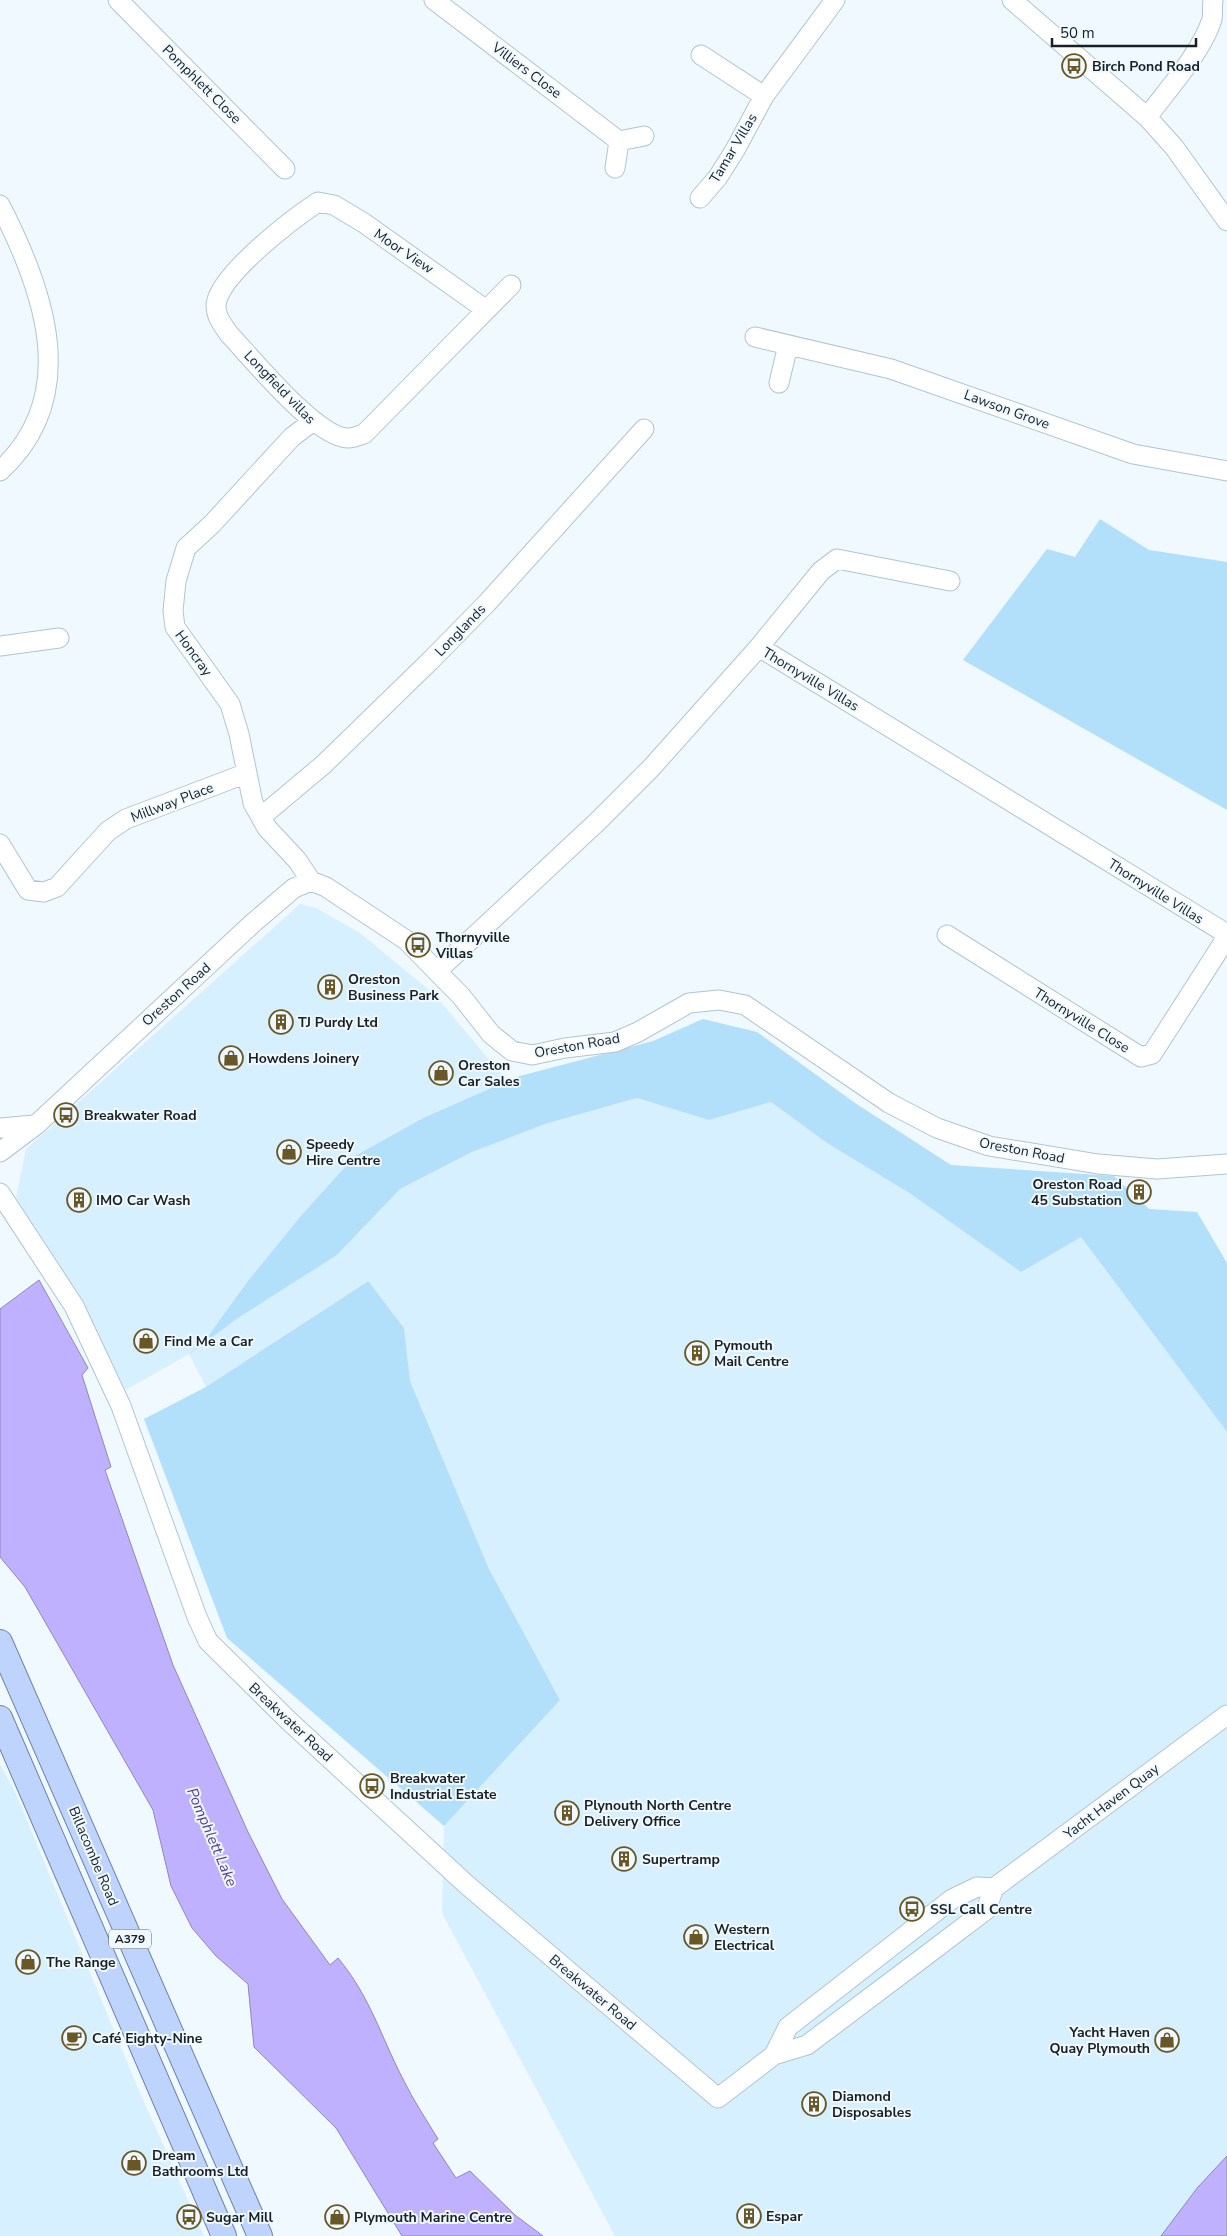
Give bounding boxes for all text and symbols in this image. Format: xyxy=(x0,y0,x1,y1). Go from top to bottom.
scale bar xyxy=(1052,15,1196,47)
text: 50 m xyxy=(1060,23,1095,43)
street label: Villiers Close xyxy=(487,37,565,103)
street label: Pomphlett Close xyxy=(158,41,245,128)
bus stop icon: Birch Pond Road xyxy=(1061,53,1087,79)
place label: Birch Pond Road xyxy=(1092,57,1200,76)
street label: Tamar Villas xyxy=(705,110,762,187)
street label: Moor View xyxy=(370,224,437,278)
street label: Longfield villas xyxy=(240,346,320,428)
street label: Lawson Grove xyxy=(961,385,1052,434)
street label: Longlands xyxy=(431,600,490,661)
street label: Honcray xyxy=(171,627,217,681)
street label: Thornyville Villas xyxy=(759,643,863,716)
street label: Millway Place xyxy=(128,778,216,827)
street label: Thornyville Villas xyxy=(1104,854,1207,929)
place label: Thornyville Villas xyxy=(435,928,510,963)
bus stop icon: Thornyville Villas xyxy=(405,932,431,958)
street label: Oreston Road xyxy=(138,958,215,1030)
place label: Oreston Business Park xyxy=(348,970,439,1005)
building icon: Oreston Business Park xyxy=(317,974,343,1000)
street label: Thornyville Close xyxy=(1030,983,1133,1058)
building icon: TJ Purdy Ltd xyxy=(268,1009,294,1035)
place label: TJ Purdy Ltd xyxy=(298,1013,378,1032)
street label: Oreston Road xyxy=(533,1029,621,1062)
shop icon: Howdens Joinery xyxy=(218,1045,244,1071)
place label: Howdens Joinery xyxy=(248,1049,360,1068)
place label: Oreston Car Sales xyxy=(458,1056,520,1091)
shop icon: Oreston Car Sales xyxy=(428,1060,454,1086)
bus stop icon: Breakwater Road xyxy=(53,1102,79,1128)
place label: Breakwater Road xyxy=(84,1106,197,1125)
street label: Oreston Road xyxy=(978,1133,1066,1168)
place label: Speedy Hire Centre xyxy=(306,1135,381,1170)
shop icon: Speedy Hire Centre xyxy=(276,1139,302,1165)
place label: Oreston Road 45 Substation xyxy=(1031,1175,1122,1210)
building icon: Oreston Road 45 Substation xyxy=(1126,1179,1152,1205)
building icon: IMO Car Wash xyxy=(66,1187,92,1213)
place label: IMO Car Wash xyxy=(96,1191,190,1210)
shop icon: Find Me a Car xyxy=(133,1328,159,1354)
place label: Find Me a Car xyxy=(164,1332,254,1351)
place label: Pymouth Mail Centre xyxy=(714,1336,789,1371)
building icon: Pymouth Mail Centre xyxy=(684,1340,710,1366)
street label: Breakwater Road xyxy=(244,1678,337,1766)
street label: Yacht Haven Quay xyxy=(1059,1759,1164,1844)
place label: Breakwater Industrial Estate xyxy=(390,1769,497,1804)
bus stop icon: Breakwater Industrial Estate xyxy=(359,1773,385,1799)
water label: Pomphlett Lake xyxy=(182,1785,242,1889)
place label: Plynouth North Centre Delivery Office xyxy=(584,1796,732,1831)
building icon: Plynouth North Centre Delivery Office xyxy=(554,1800,580,1826)
street label: Billacombe Road xyxy=(64,1804,123,1909)
building icon: Supertramp xyxy=(611,1846,637,1872)
place label: Supertramp xyxy=(642,1850,720,1869)
bus stop icon: SSL Call Centre xyxy=(899,1896,925,1922)
place label: SSL Call Centre xyxy=(930,1900,1032,1919)
place label: Western Electrical xyxy=(714,1920,775,1955)
shop icon: Western Electrical xyxy=(683,1924,709,1950)
road number: A379 xyxy=(109,1930,151,1948)
shop icon: The Range xyxy=(15,1949,41,1975)
street label: Breakwater Road xyxy=(545,1950,640,2035)
place label: The Range xyxy=(46,1953,116,1972)
place label: Yacht Haven Quay Plymouth xyxy=(1049,2023,1150,2058)
cafe icon: Café Eighty-Nine xyxy=(61,2025,87,2051)
shop icon: Yacht Haven Quay Plymouth xyxy=(1154,2027,1180,2053)
place label: Café Eighty-Nine xyxy=(92,2029,203,2048)
place label: Diamond Disposables xyxy=(832,2087,911,2122)
building icon: Diamond Disposables xyxy=(801,2091,827,2117)
place label: Dream Bathrooms Ltd xyxy=(152,2146,248,2181)
shop icon: Dream Bathrooms Ltd xyxy=(121,2150,147,2176)
building icon: Espar xyxy=(736,2203,762,2229)
bus stop icon: Sugar Mill xyxy=(176,2204,202,2230)
shop icon: Plymouth Marine Centre xyxy=(324,2204,350,2230)
place label: Espar xyxy=(766,2207,803,2226)
place label: Sugar Mill xyxy=(206,2208,274,2227)
place label: Plymouth Marine Centre xyxy=(354,2208,513,2227)

